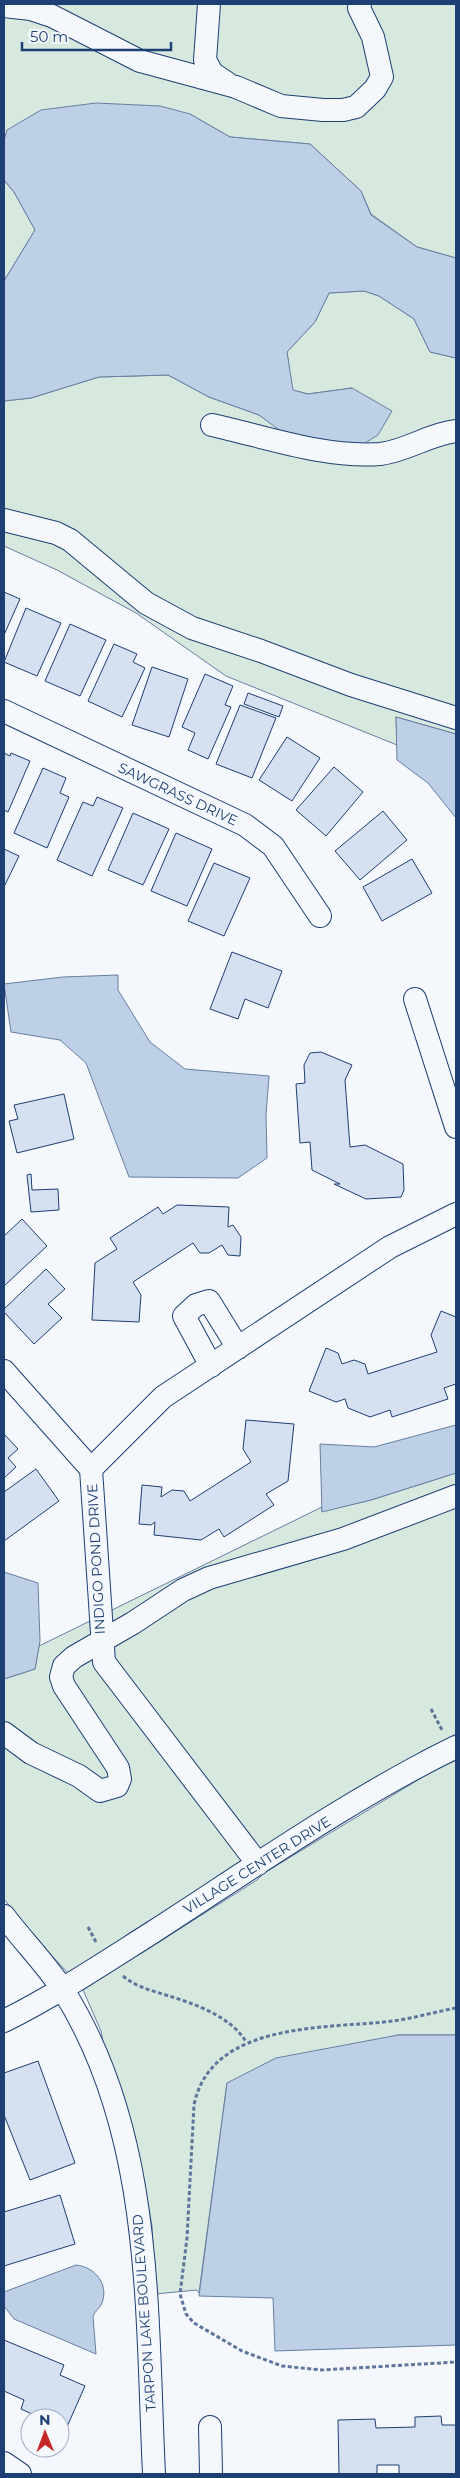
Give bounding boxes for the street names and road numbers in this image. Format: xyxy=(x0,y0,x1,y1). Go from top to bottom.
street label: SAWGRASS DRIVE xyxy=(115,758,241,830)
street label: INDIGO POND DRIVE xyxy=(83,1483,109,1635)
street label: VILLAGE CENTER DRIVE xyxy=(180,1812,334,1918)
street label: TARPON LAKE BOULEVARD xyxy=(128,2214,160,2412)

